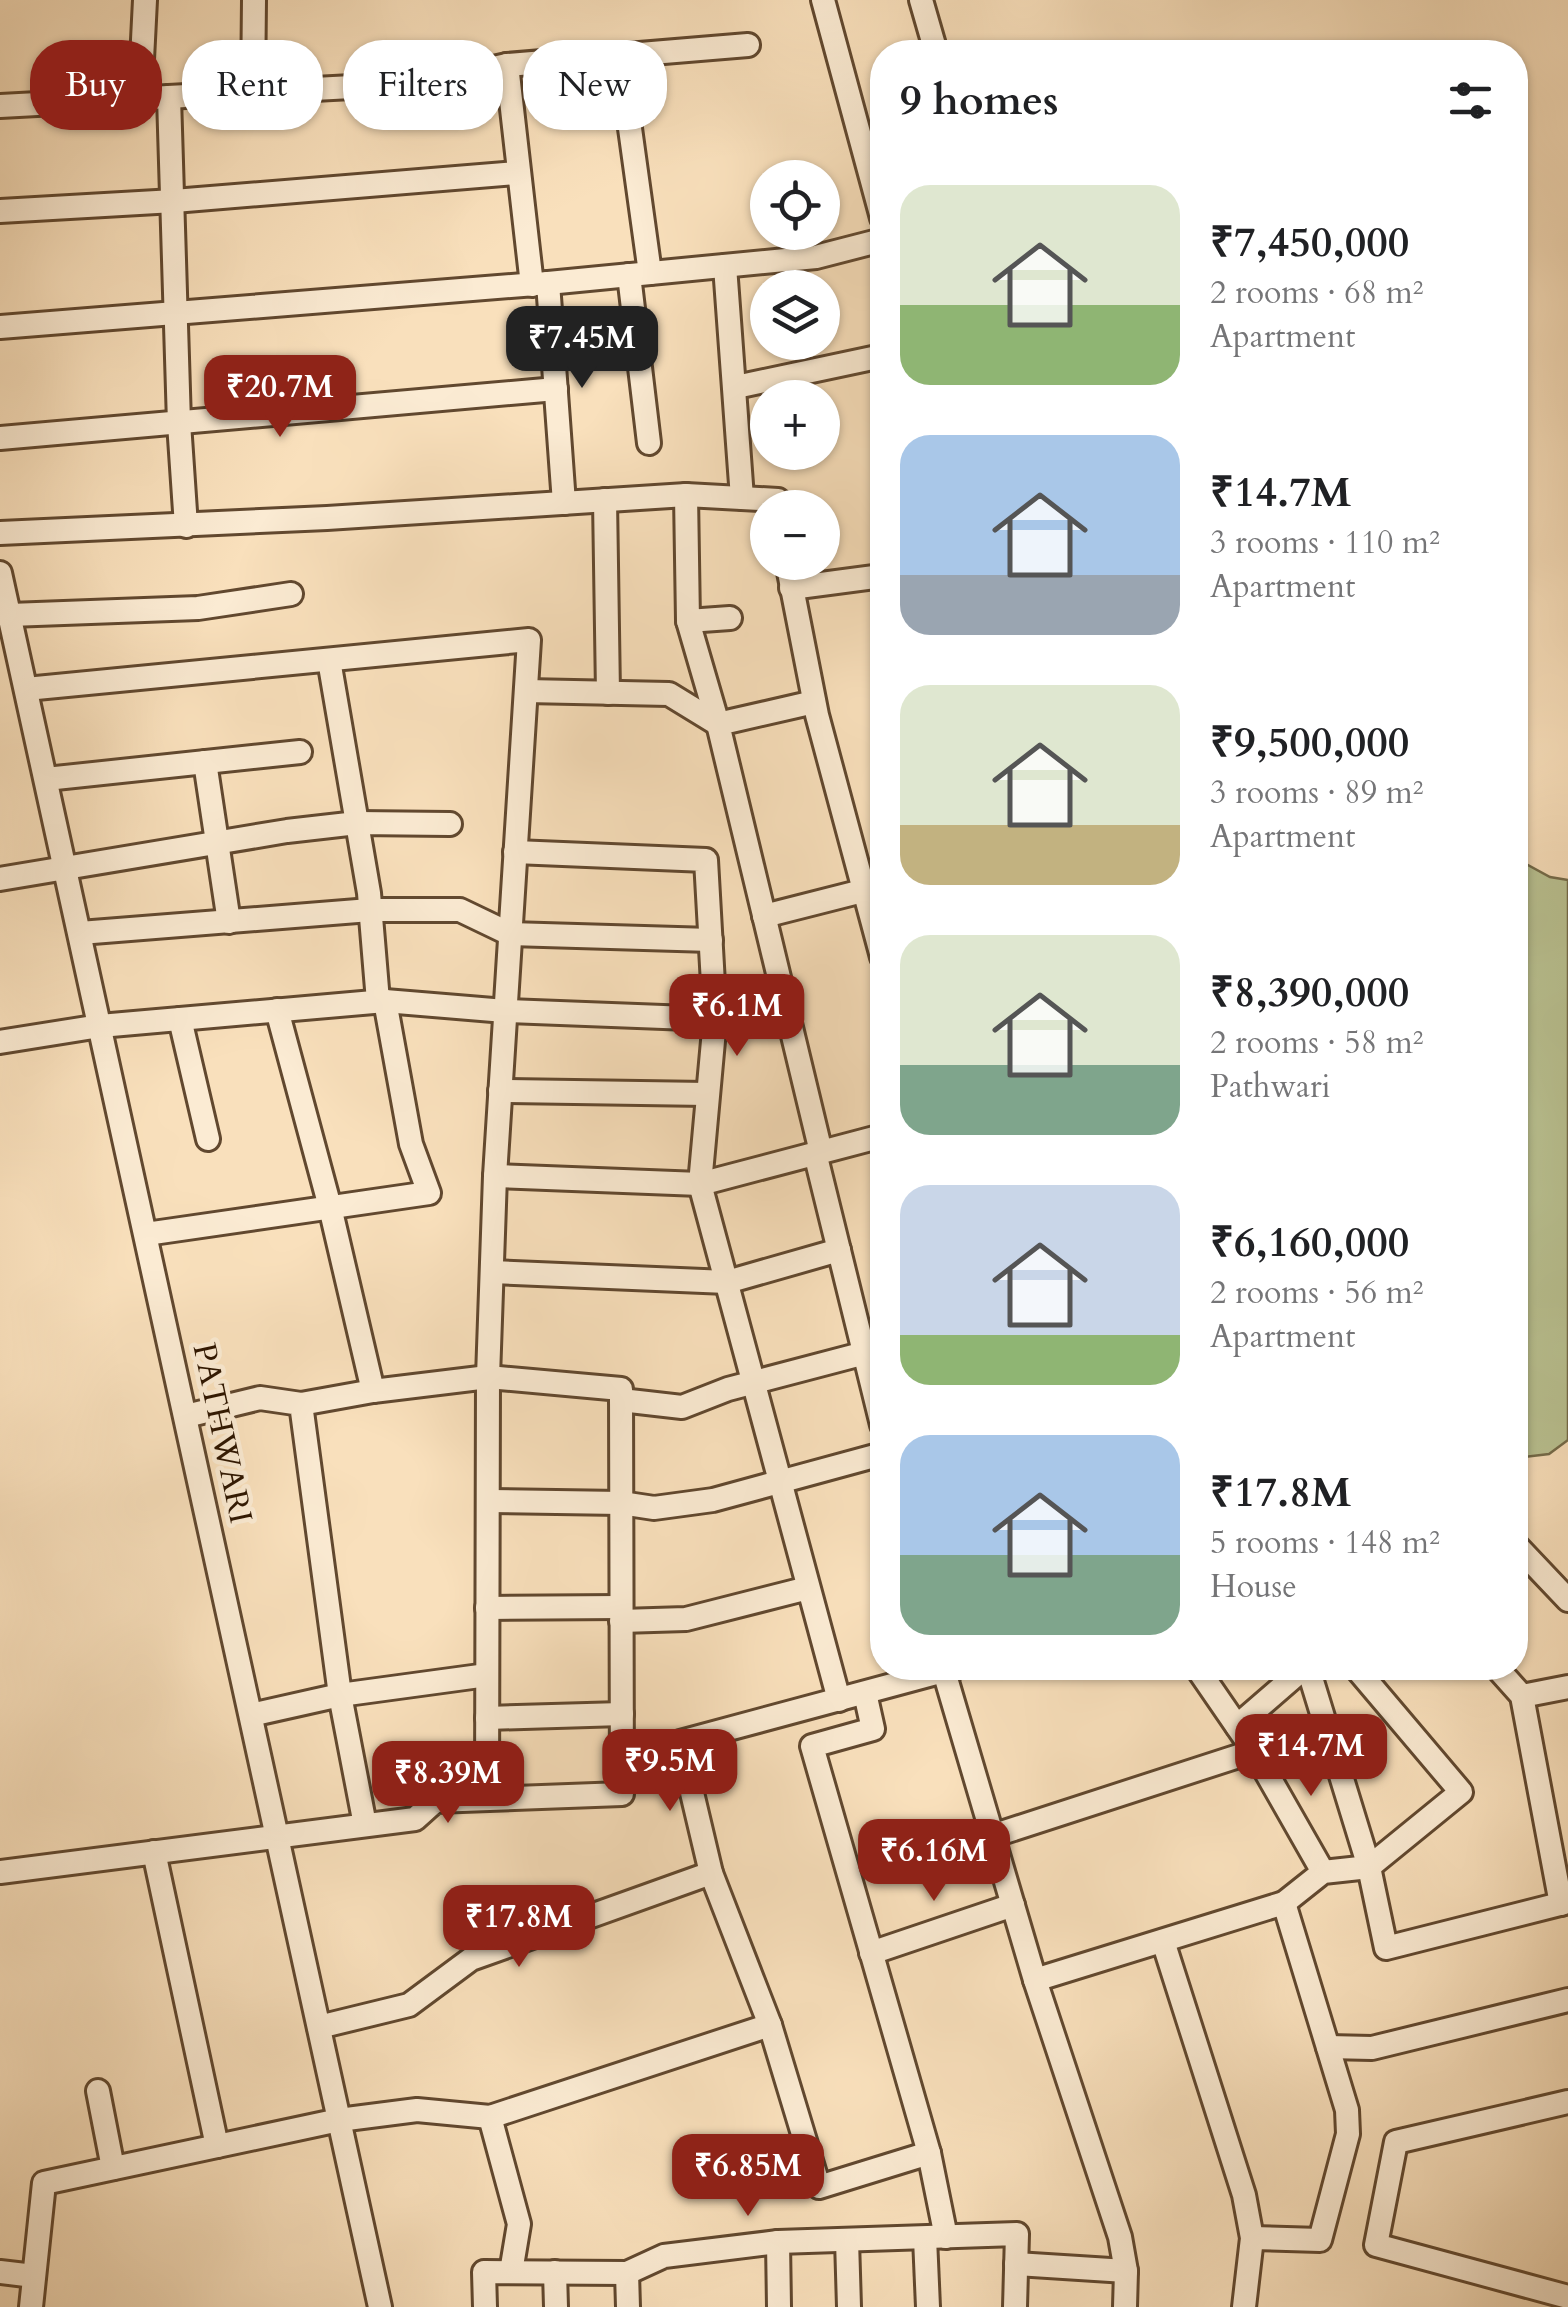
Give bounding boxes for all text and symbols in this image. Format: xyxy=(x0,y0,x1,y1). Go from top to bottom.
chip: Buy xyxy=(30,40,162,130)
chip: Rent xyxy=(182,40,323,130)
chip: Filters xyxy=(343,40,503,130)
chip: New xyxy=(523,40,667,130)
text: 9 homes xyxy=(900,72,1058,129)
icon: filters xyxy=(1443,73,1498,128)
map controls xyxy=(750,160,840,580)
button: locate xyxy=(750,160,840,250)
text: ₹7,450,000 xyxy=(1210,214,1409,271)
icon: home xyxy=(980,225,1100,345)
button: layers xyxy=(750,270,840,360)
text: 2 rooms · 68 m² xyxy=(1210,271,1423,315)
pin: ₹7.45M xyxy=(501,306,663,391)
text: Apartment xyxy=(1210,315,1355,359)
text: ₹7.45M xyxy=(528,316,636,360)
pin: ₹20.7M xyxy=(199,355,361,440)
text: ₹20.7M xyxy=(226,365,334,409)
button: + xyxy=(750,380,840,470)
text: ₹14.7M xyxy=(1210,464,1352,521)
icon: home xyxy=(980,475,1100,595)
button: − xyxy=(750,490,840,580)
text: 3 rooms · 110 m² xyxy=(1210,521,1440,565)
text: Apartment xyxy=(1210,565,1355,609)
text: ₹9,500,000 xyxy=(1210,714,1409,771)
icon: home xyxy=(980,725,1100,845)
text: 3 rooms · 89 m² xyxy=(1210,771,1423,815)
text: Apartment xyxy=(1210,815,1355,859)
text: ₹8,390,000 xyxy=(1210,964,1409,1021)
pin: ₹6.1M xyxy=(667,974,807,1059)
icon: home xyxy=(980,975,1100,1095)
text: ₹6.1M xyxy=(691,984,783,1028)
text: 2 rooms · 58 m² xyxy=(1210,1021,1423,1065)
text: Pathwari xyxy=(1210,1065,1331,1109)
text: ₹6,160,000 xyxy=(1210,1214,1409,1271)
icon: home xyxy=(980,1225,1100,1345)
text: 2 rooms · 56 m² xyxy=(1210,1271,1423,1315)
text: Apartment xyxy=(1210,1315,1355,1359)
street label: PATHWARI xyxy=(181,1339,263,1527)
text: ₹17.8M xyxy=(1210,1464,1352,1521)
icon: home xyxy=(980,1475,1100,1595)
text: 5 rooms · 148 m² xyxy=(1210,1521,1440,1565)
text: House xyxy=(1210,1565,1297,1609)
pin: ₹14.7M xyxy=(1230,1714,1392,1799)
text: ₹14.7M xyxy=(1257,1724,1365,1768)
pin: ₹9.5M xyxy=(600,1729,740,1814)
text: ₹9.5M xyxy=(624,1739,716,1783)
pin: ₹8.39M xyxy=(367,1741,529,1826)
text: ₹8.39M xyxy=(394,1751,502,1795)
pin: ₹6.16M xyxy=(853,1819,1015,1904)
text: ₹6.16M xyxy=(880,1829,988,1873)
pin: ₹17.8M xyxy=(438,1885,600,1970)
text: ₹17.8M xyxy=(465,1895,573,1939)
pin: ₹6.85M xyxy=(667,2134,829,2219)
text: ₹6.85M xyxy=(694,2144,802,2188)

